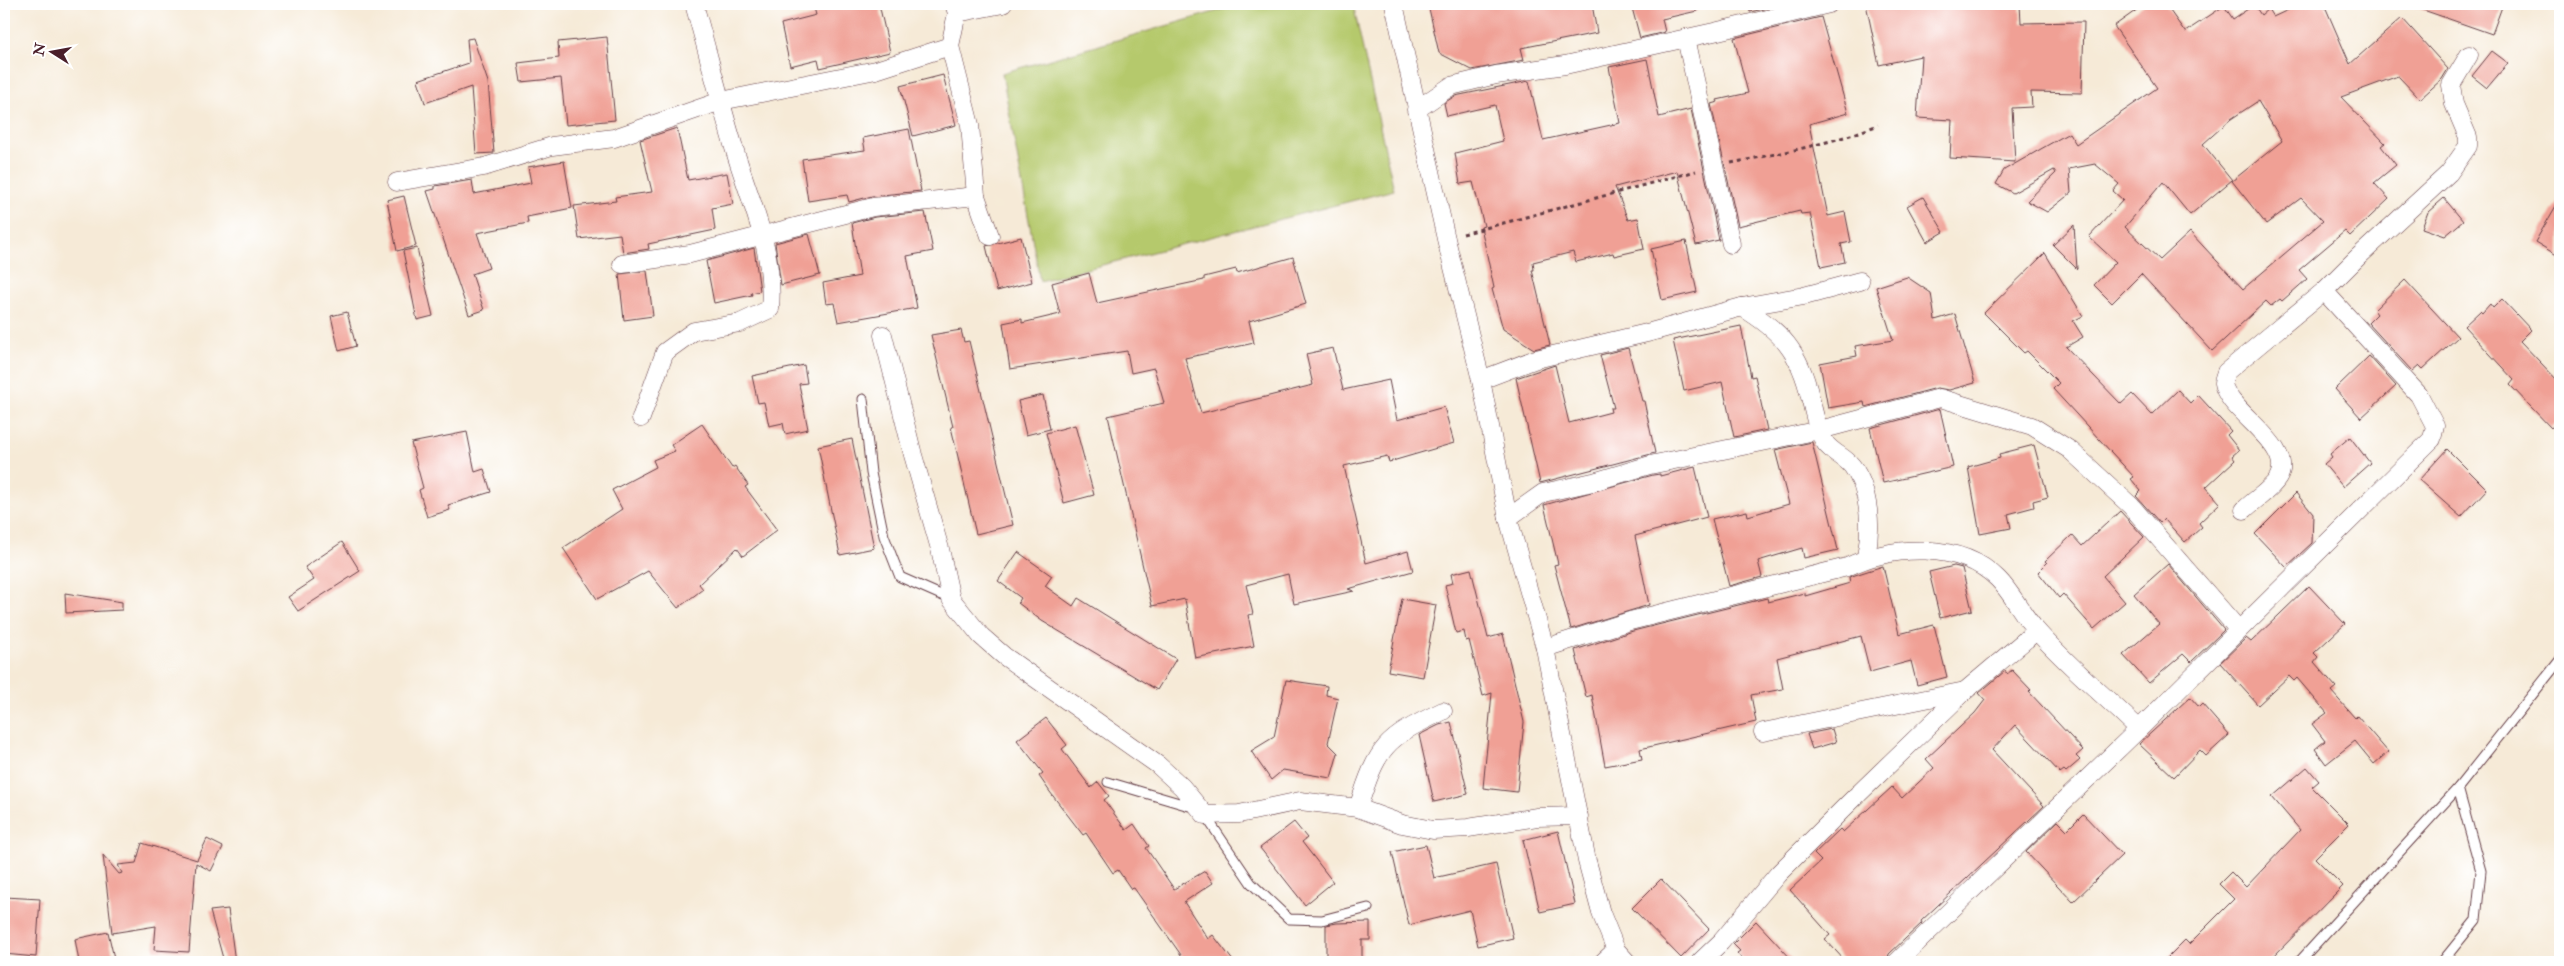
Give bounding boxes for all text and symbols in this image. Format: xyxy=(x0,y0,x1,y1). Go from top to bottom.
north arrow xyxy=(28,28,78,78)
text: N xyxy=(30,41,49,58)

